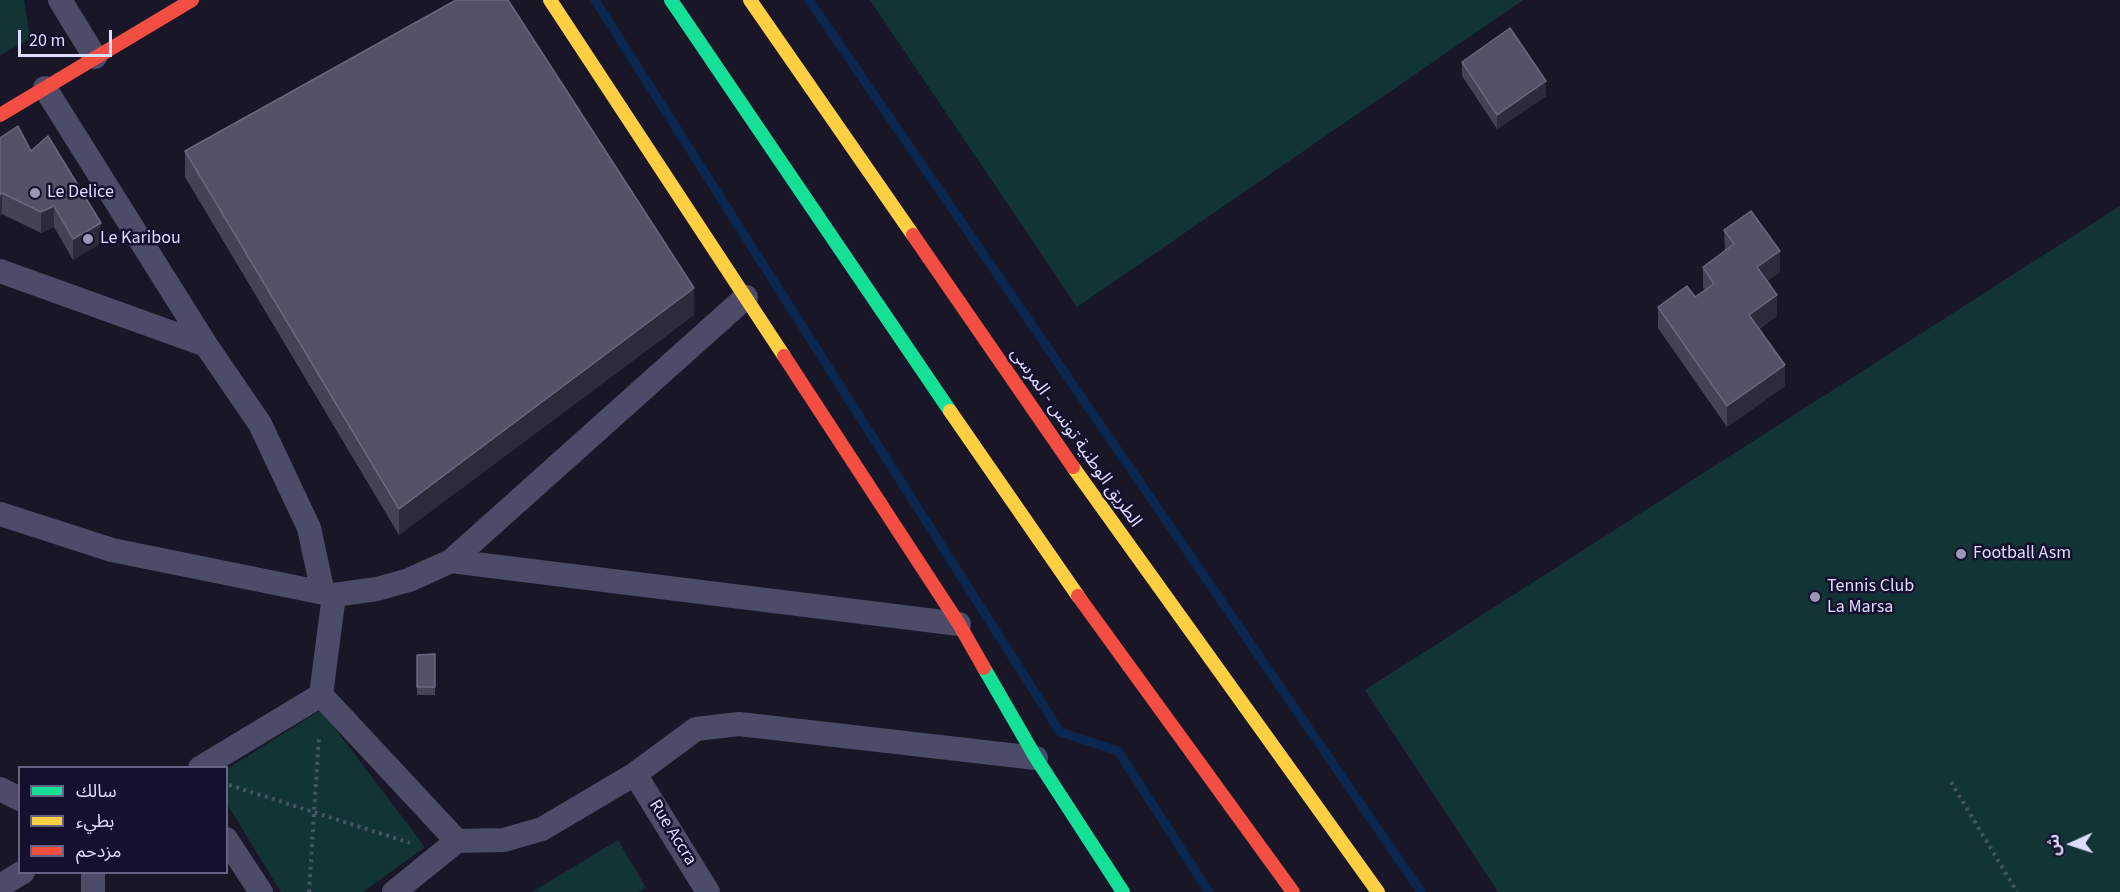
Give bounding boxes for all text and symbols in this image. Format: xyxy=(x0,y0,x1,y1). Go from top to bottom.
scale bar xyxy=(21,18,116,56)
text: 20 m xyxy=(29,28,65,53)
place label: Le Delice xyxy=(47,182,114,204)
marker: Le Delice xyxy=(28,186,42,200)
place label: Le Karibou xyxy=(100,228,181,250)
marker: Le Karibou xyxy=(81,232,95,246)
street label: الطريق الوطنية تونس - المرسى xyxy=(1005,344,1145,532)
place label: Football Asm xyxy=(1973,543,2071,565)
marker: Football Asm xyxy=(1954,547,1968,561)
place label: Tennis Club La Marsa xyxy=(1827,576,1914,618)
marker: Tennis Club La Marsa xyxy=(1808,590,1822,604)
legend xyxy=(18,766,228,874)
text: سالك xyxy=(76,779,117,804)
street label: Rue Accra xyxy=(643,796,701,870)
text: بطيء xyxy=(76,809,114,834)
north arrow xyxy=(2042,814,2102,874)
text: ش xyxy=(2042,833,2066,856)
text: مزدحم xyxy=(76,839,121,864)

